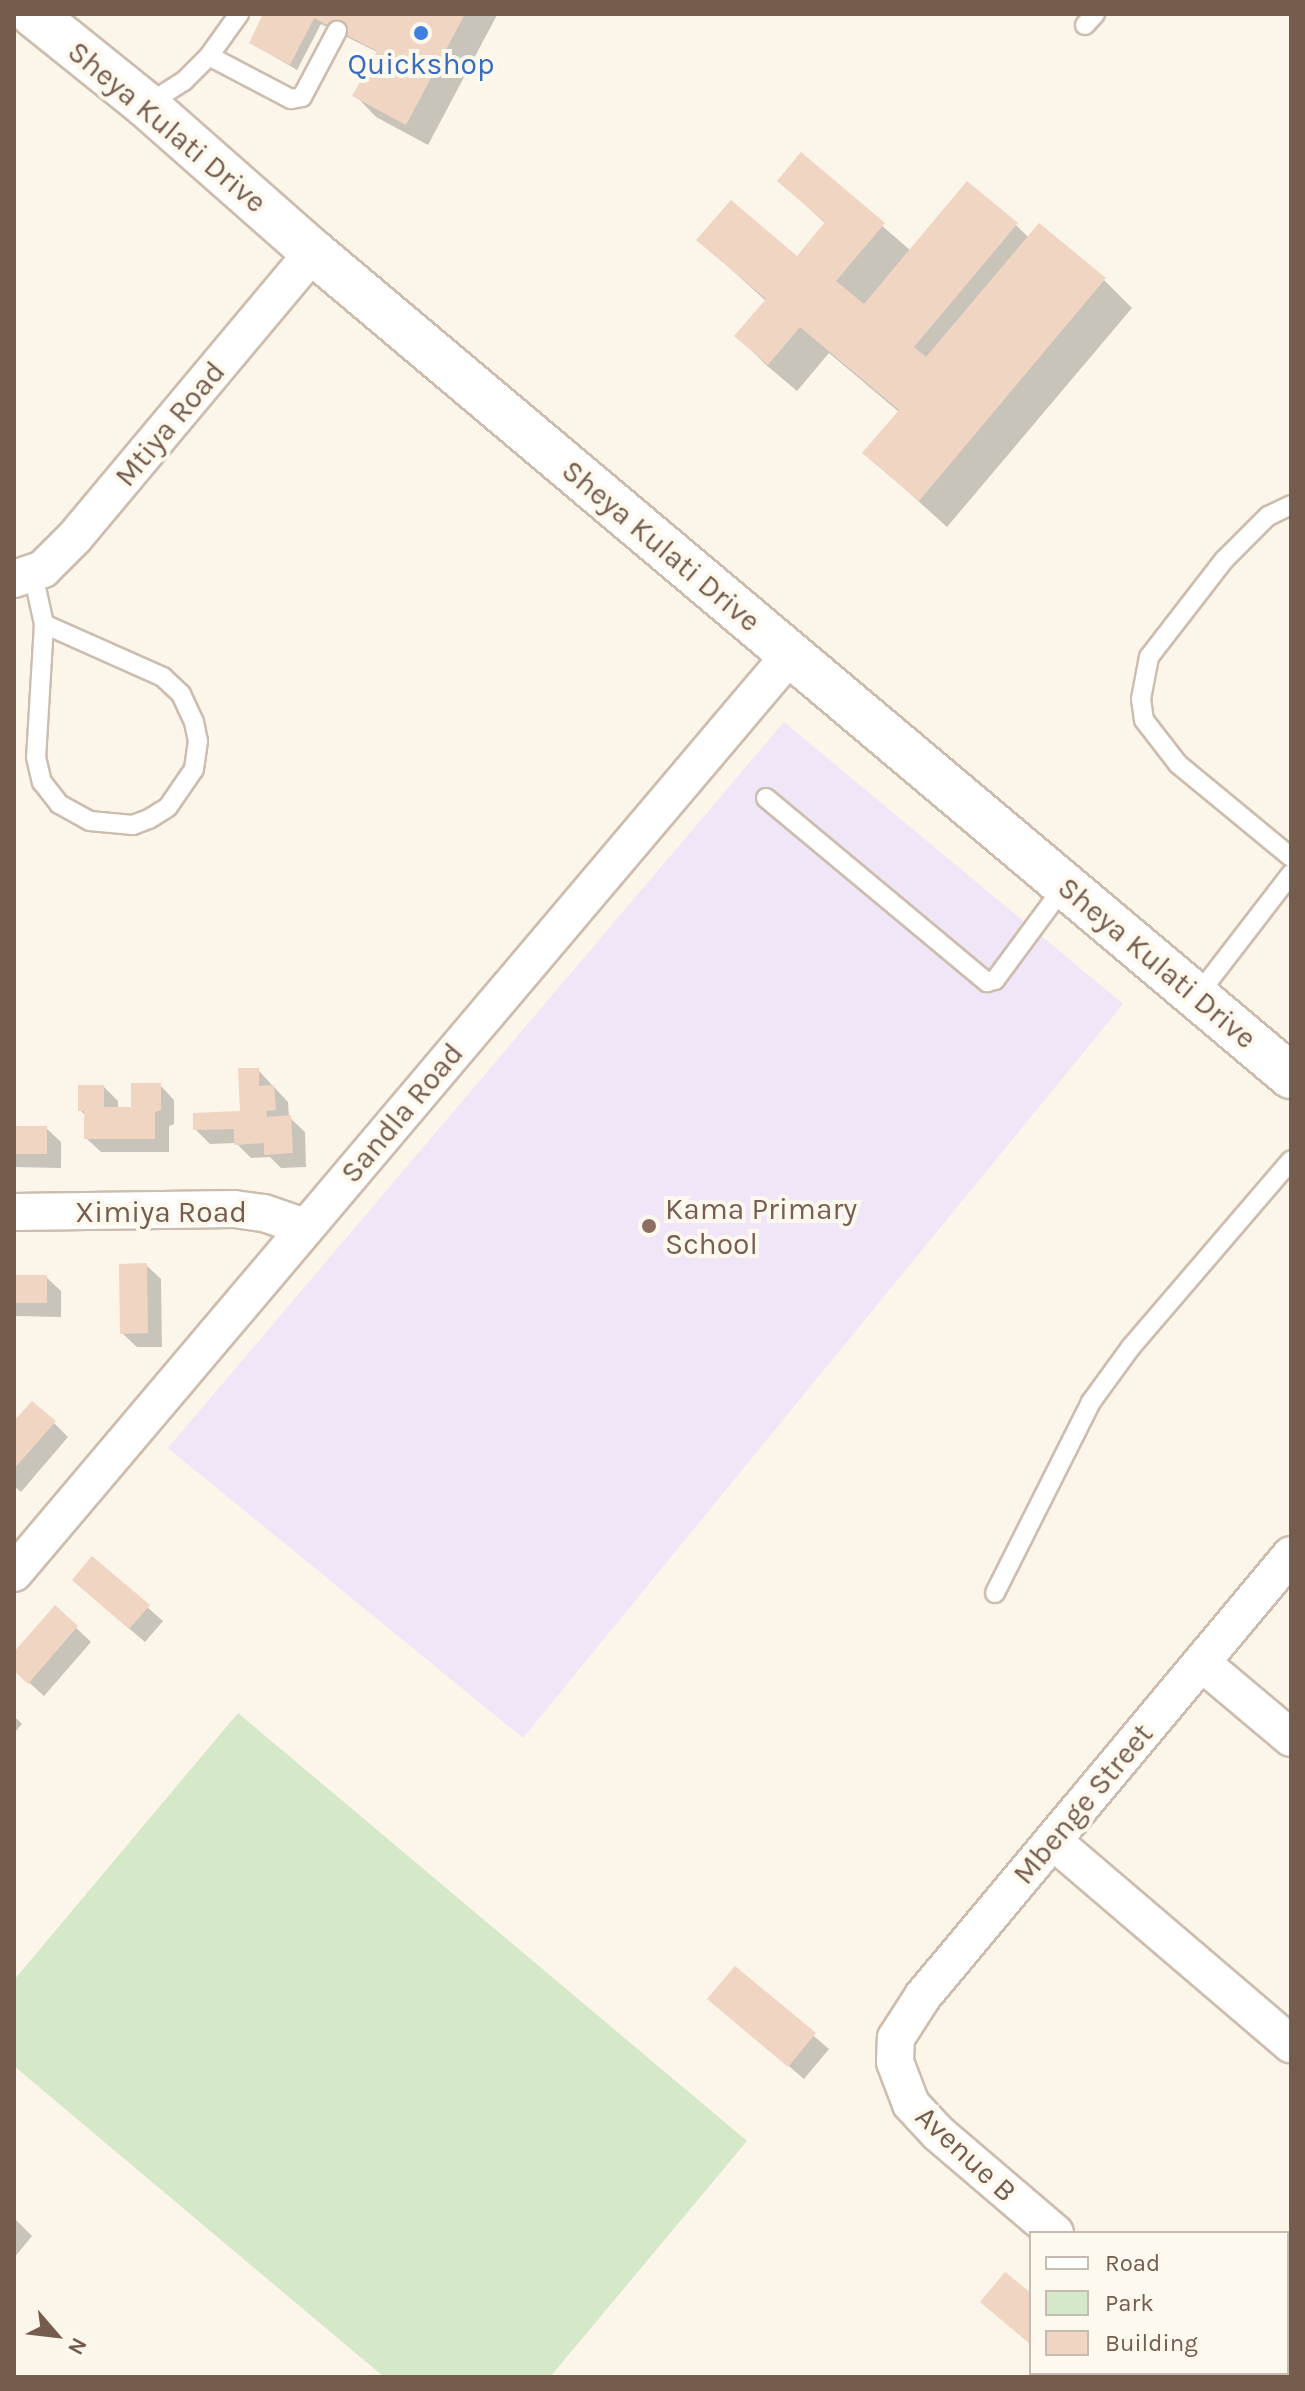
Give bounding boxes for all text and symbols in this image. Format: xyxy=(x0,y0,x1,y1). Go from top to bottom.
marker: Quickshop xyxy=(412,24,430,42)
street label: Sheya Kulati Drive xyxy=(60,34,274,220)
place label: Quickshop xyxy=(348,46,494,82)
street label: Mtiya Road xyxy=(107,354,233,494)
street label: Sheya Kulati Drive xyxy=(554,453,768,639)
street label: Sheya Kulati Drive xyxy=(1050,870,1264,1056)
street label: Sandla Road xyxy=(333,1036,471,1190)
place label: Kama Primary School xyxy=(665,1191,857,1262)
street label: Ximiya Road xyxy=(75,1194,247,1230)
marker: Kama Primary School xyxy=(640,1217,658,1235)
street label: Mbenge Street xyxy=(1005,1716,1161,1892)
street label: Avenue B xyxy=(908,2098,1024,2210)
legend xyxy=(1029,2231,1289,2375)
text: Road xyxy=(1105,2249,1160,2277)
text: Park xyxy=(1105,2289,1154,2317)
north arrow xyxy=(16,2295,96,2375)
text: Building xyxy=(1105,2329,1198,2357)
text: N xyxy=(62,2333,92,2359)

